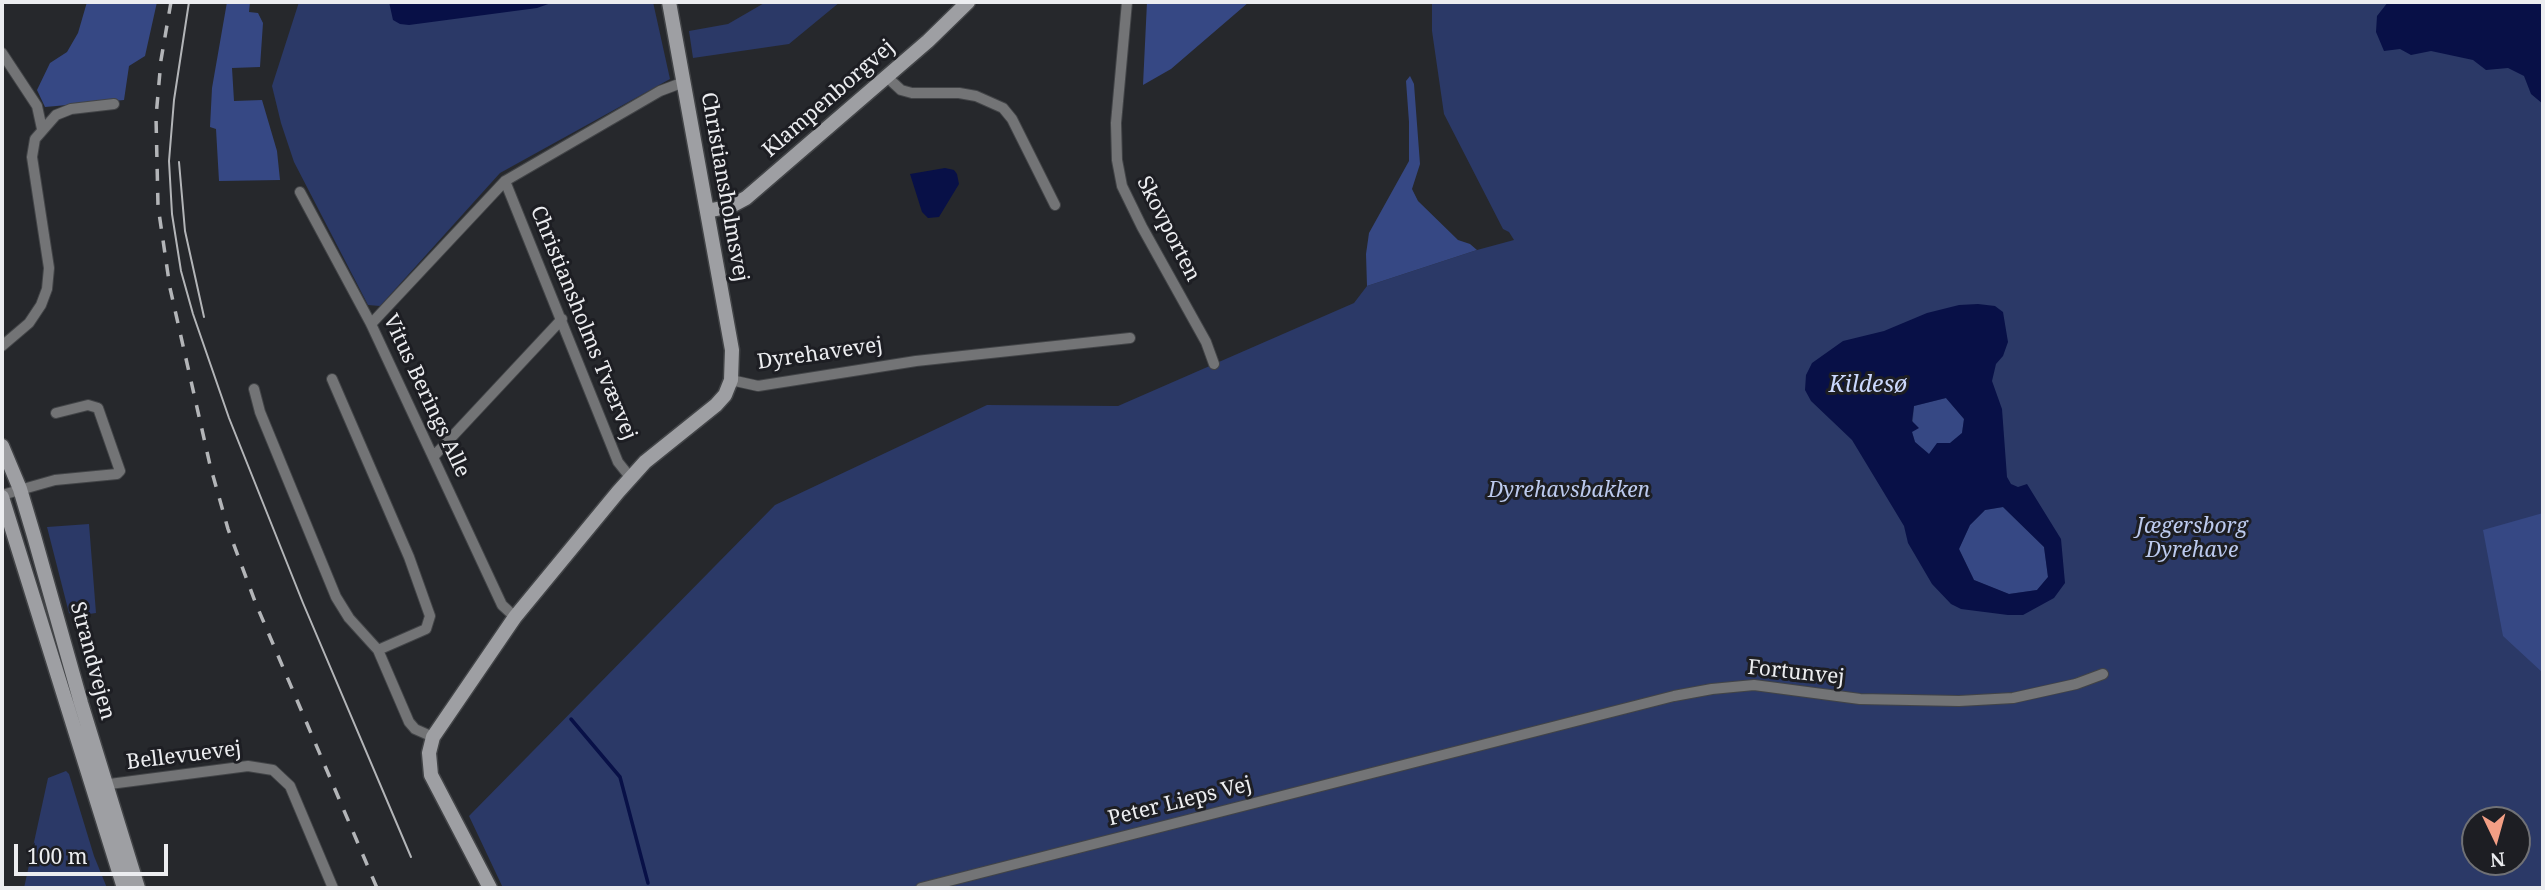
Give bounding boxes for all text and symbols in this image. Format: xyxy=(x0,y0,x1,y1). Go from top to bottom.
street label: Klampenborgvej xyxy=(758,35,900,163)
street label: Christiansholmsvej xyxy=(695,90,753,284)
street label: Skovporten xyxy=(1131,172,1205,286)
street label: Christiansholms Tværvej xyxy=(524,202,642,444)
street label: Vitus Berings Alle xyxy=(377,310,475,482)
street label: Dyrehavevej xyxy=(756,333,884,375)
water label: Kildesø xyxy=(1829,371,1907,399)
park label: Dyrehavsbakken xyxy=(1488,478,1650,504)
park label: Jægersborg Dyrehave xyxy=(2136,514,2248,564)
street label: Strandvejen xyxy=(64,599,120,723)
street label: Fortunvej xyxy=(1746,655,1846,691)
street label: Bellevuevej xyxy=(125,736,243,776)
street label: Peter Lieps Vej xyxy=(1106,772,1254,832)
north arrow xyxy=(2461,806,2531,876)
scale bar xyxy=(18,830,172,874)
text: 100 m xyxy=(27,842,88,870)
text: N xyxy=(2489,846,2506,874)

